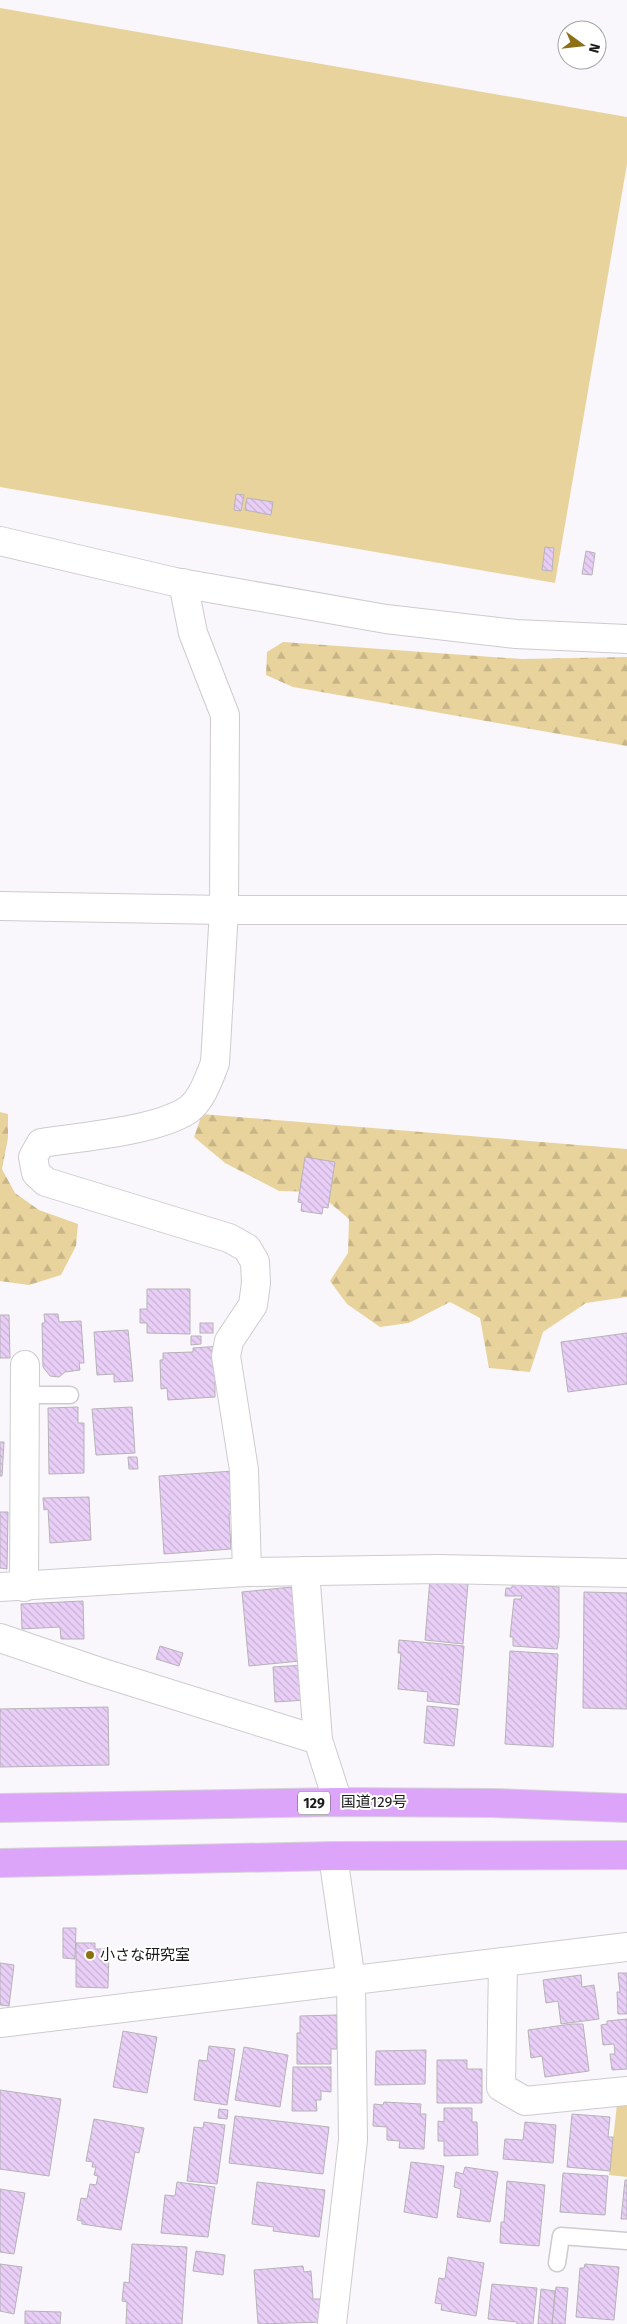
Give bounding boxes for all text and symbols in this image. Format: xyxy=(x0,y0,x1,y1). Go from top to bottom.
north arrow xyxy=(557,20,607,70)
text: N xyxy=(585,42,603,55)
road number: 129 xyxy=(298,1792,330,1815)
street label: 国道129号 xyxy=(341,1793,407,1811)
place label: 小さな研究室 xyxy=(100,1946,190,1964)
marker: 小さな研究室 xyxy=(84,1949,96,1961)

